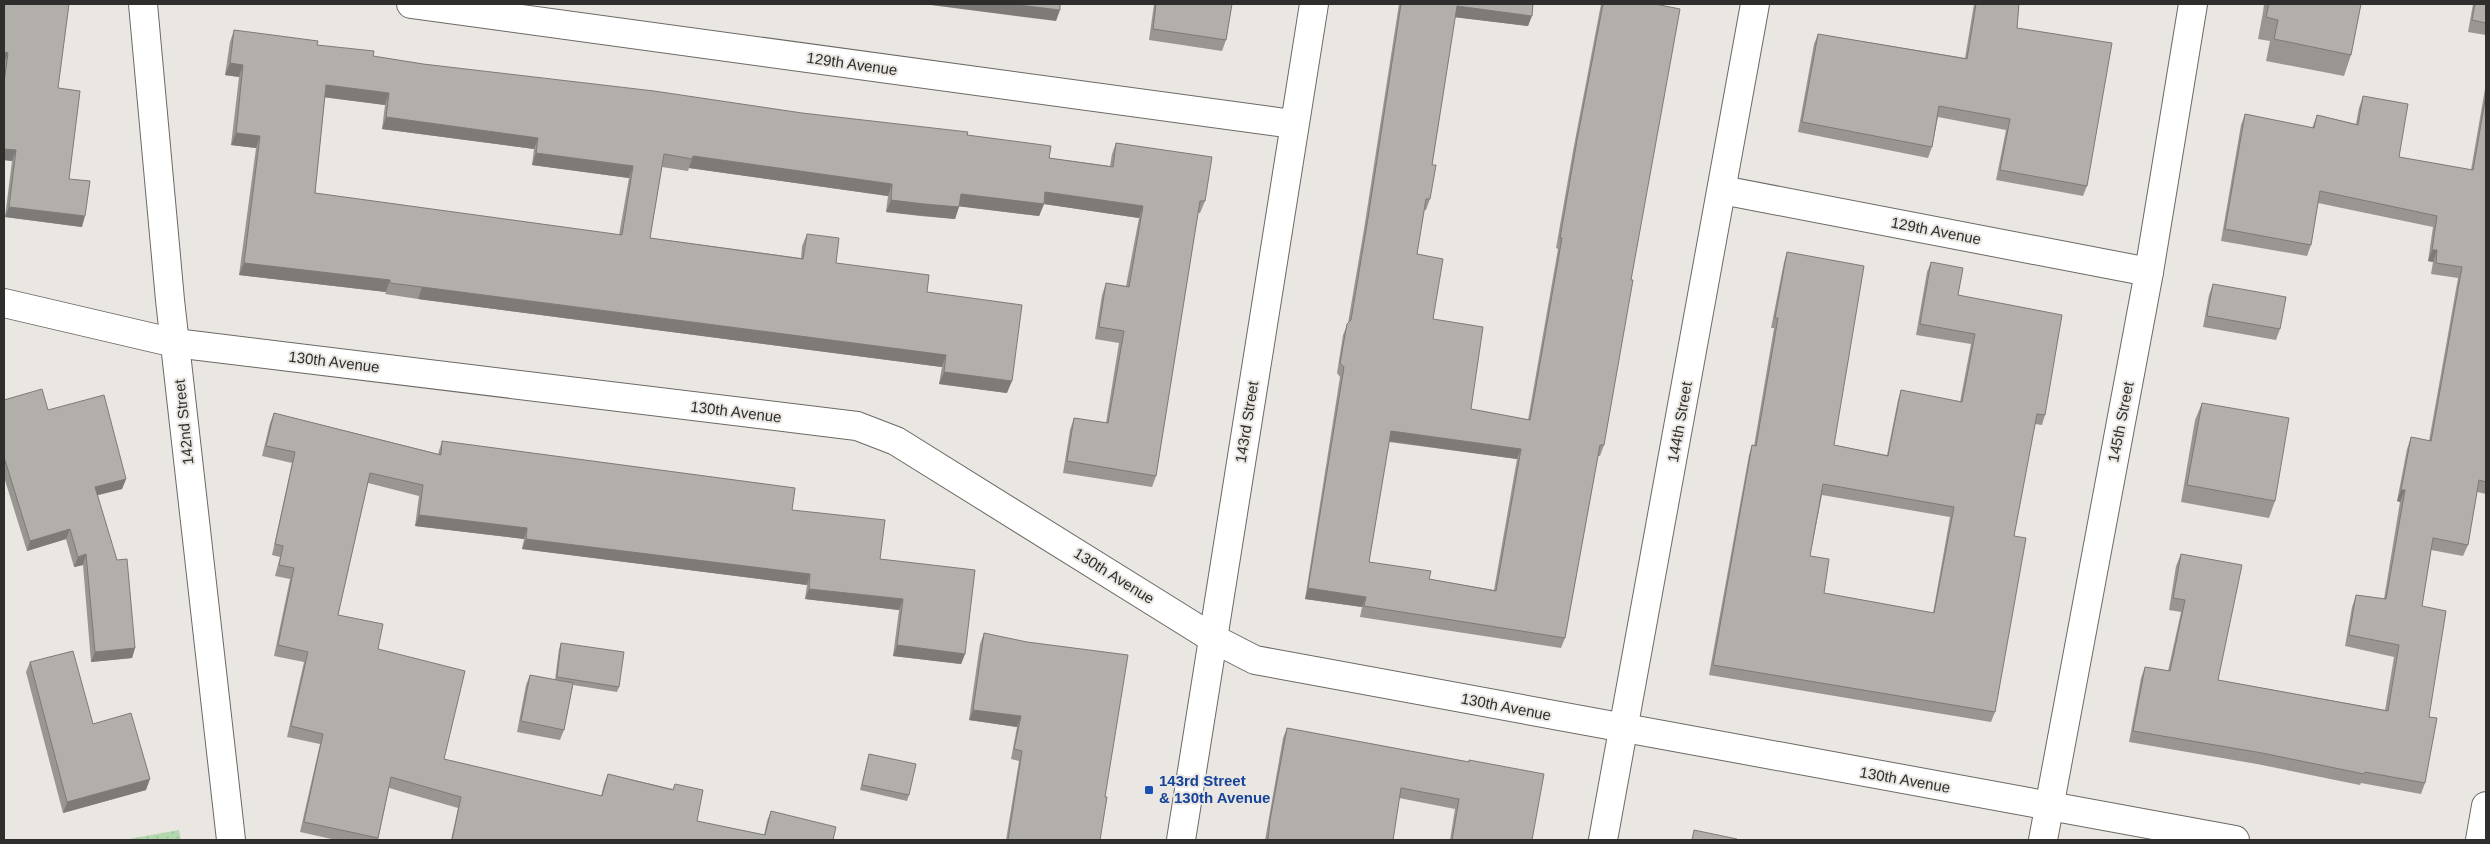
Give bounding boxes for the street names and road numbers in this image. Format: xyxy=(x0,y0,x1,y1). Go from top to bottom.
street label: 129th Avenue xyxy=(806,49,899,78)
street label: 129th Avenue xyxy=(1890,213,1983,248)
street label: 130th Avenue xyxy=(288,347,380,376)
street label: 142nd Street xyxy=(170,378,196,466)
street label: 143rd Street xyxy=(1232,379,1261,464)
street label: 144th Street xyxy=(1664,379,1695,464)
street label: 145th Street xyxy=(2104,379,2137,464)
street label: 130th Avenue xyxy=(690,397,782,426)
street label: 130th Avenue xyxy=(1071,544,1158,607)
street label: 130th Avenue xyxy=(1460,689,1553,724)
street label: 130th Avenue xyxy=(1859,763,1952,796)

